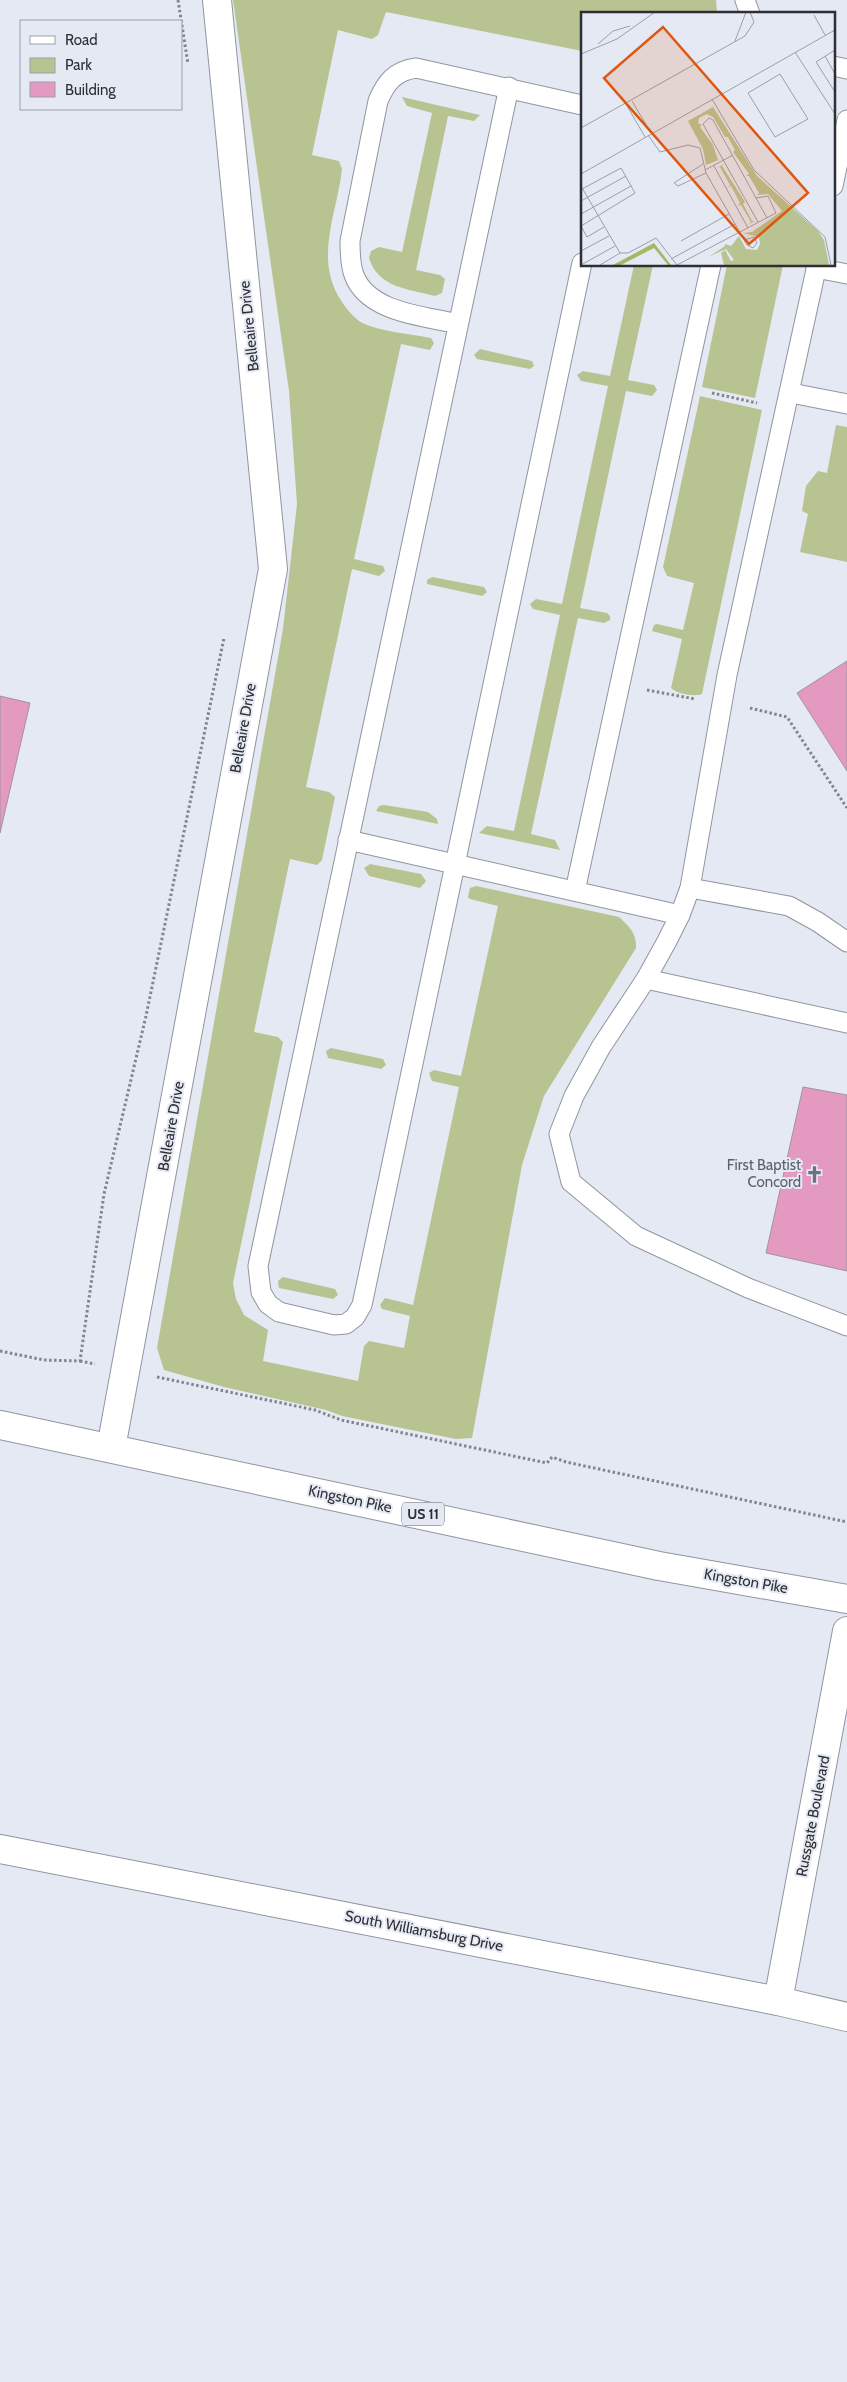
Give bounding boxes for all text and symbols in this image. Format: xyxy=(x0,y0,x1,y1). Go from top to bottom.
inset map xyxy=(581,12,834,266)
legend xyxy=(20,20,182,110)
text: Road xyxy=(65,31,98,49)
text: Park xyxy=(65,56,92,74)
text: Building xyxy=(65,81,116,99)
street label: Belleaire Drive xyxy=(235,280,263,372)
street label: Belleaire Drive xyxy=(226,681,260,774)
street label: Belleaire Drive xyxy=(154,1079,188,1172)
place label: First Baptist Concord xyxy=(727,1156,801,1191)
church icon: First Baptist Concord xyxy=(805,1164,825,1184)
street label: Kingston Pike xyxy=(307,1481,394,1517)
road number: US 11 xyxy=(402,1502,444,1526)
street label: Kingston Pike xyxy=(703,1565,790,1597)
street label: Russgate Boulevard xyxy=(792,1754,834,1878)
street label: South Williamsburg Drive xyxy=(343,1907,505,1955)

